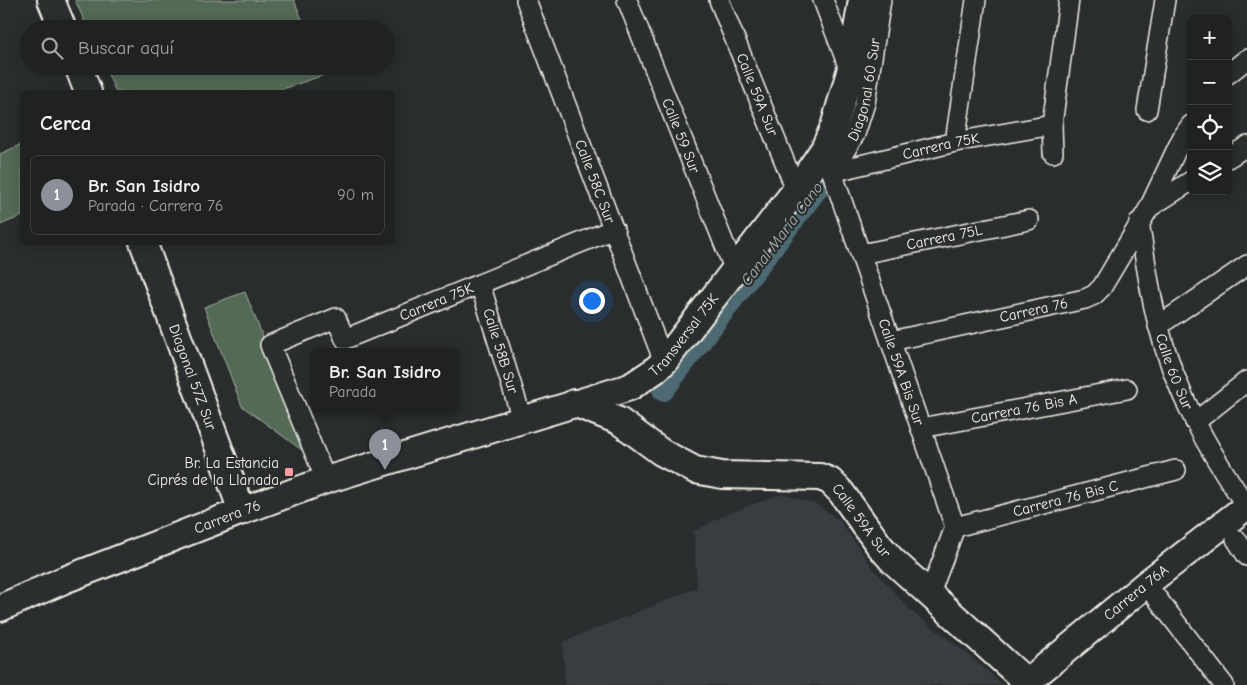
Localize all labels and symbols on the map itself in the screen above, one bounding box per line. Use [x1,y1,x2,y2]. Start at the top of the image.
street label: Diagonal 60 Sur [844,37,884,145]
street label: Calle 59A Sur [732,50,782,139]
street label: Calle 59 Sur [658,96,704,176]
street label: Carrera 75K [901,129,981,163]
street label: Calle 58C Sur [571,137,619,226]
water label: Canal María Cano [737,179,827,289]
street label: Carrera 75L [905,221,984,254]
street label: Carrera 75K [397,278,477,325]
your location [579,288,605,314]
street label: Transversal 75K [645,289,723,380]
street label: Carrera 76 [998,294,1070,326]
street label: Calle 58B Sur [479,306,523,396]
street label: Calle 59A Bis Sur [874,316,928,428]
street label: Diagonal 57Z Sur [165,322,220,433]
street label: Calle 60 Sur [1152,331,1197,413]
street label: Carrera 76 Bis A [970,390,1079,427]
pin: 1 [369,429,401,470]
place label: Br. La Estancia Ciprés de la Llanada [147,454,279,489]
marker: Br. La Estancia Ciprés de la Llanada [283,466,295,478]
street label: Carrera 76 Bis C [1011,476,1120,521]
street label: Calle 59A Sur [828,479,895,561]
street label: Carrera 76 [192,496,263,538]
street label: Carrera 76A [1100,561,1172,624]

